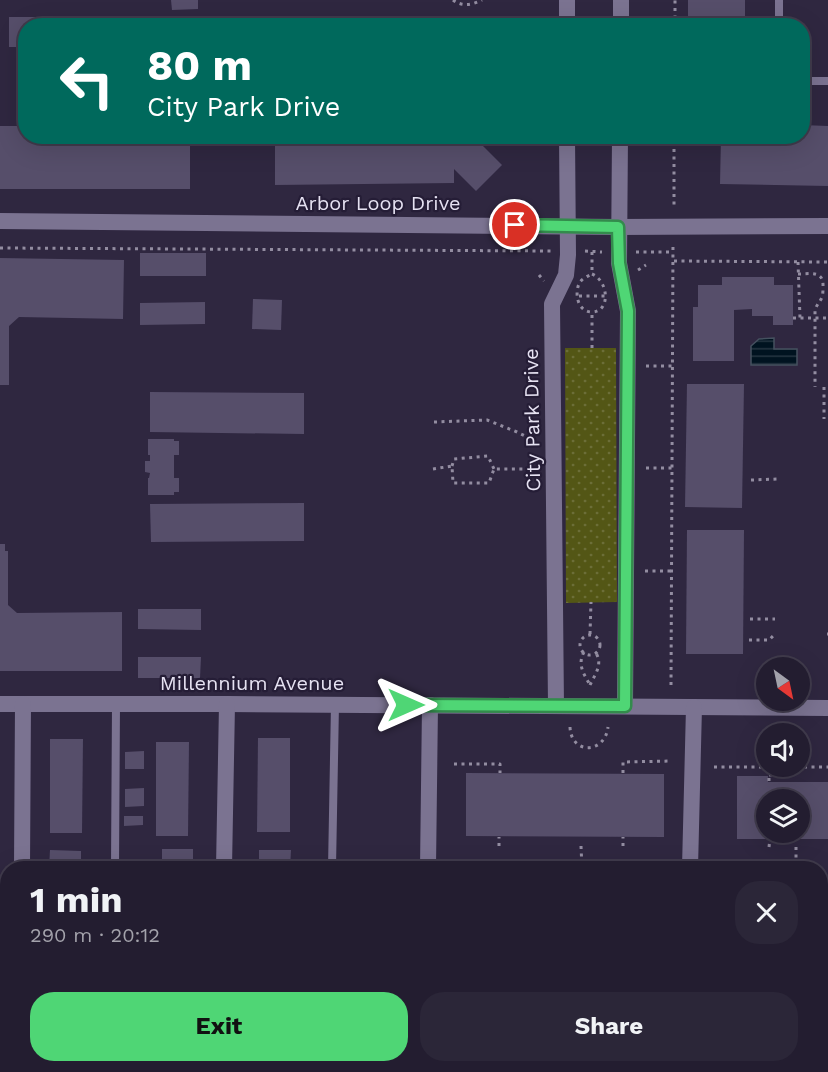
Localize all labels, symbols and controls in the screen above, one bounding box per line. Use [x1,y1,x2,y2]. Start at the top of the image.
text: 80 m [147,41,252,90]
icon: left [48,42,126,120]
text: City Park Drive [147,91,340,123]
street label: Arbor Loop Drive [295,191,461,215]
pin [489,199,540,250]
icon: arrive [498,208,531,241]
street label: City Park Drive [519,348,545,492]
north arrow [756,657,810,711]
map controls [756,657,810,843]
street label: Millennium Avenue [160,671,344,695]
position arrow [374,673,438,737]
button: sound [756,723,810,777]
button: layers [756,789,810,843]
text: 1 min [30,879,122,921]
button: close [735,881,798,944]
text: 290 m · 20:12 [30,923,160,947]
button: Exit [30,992,408,1061]
button: Share [420,992,798,1061]

